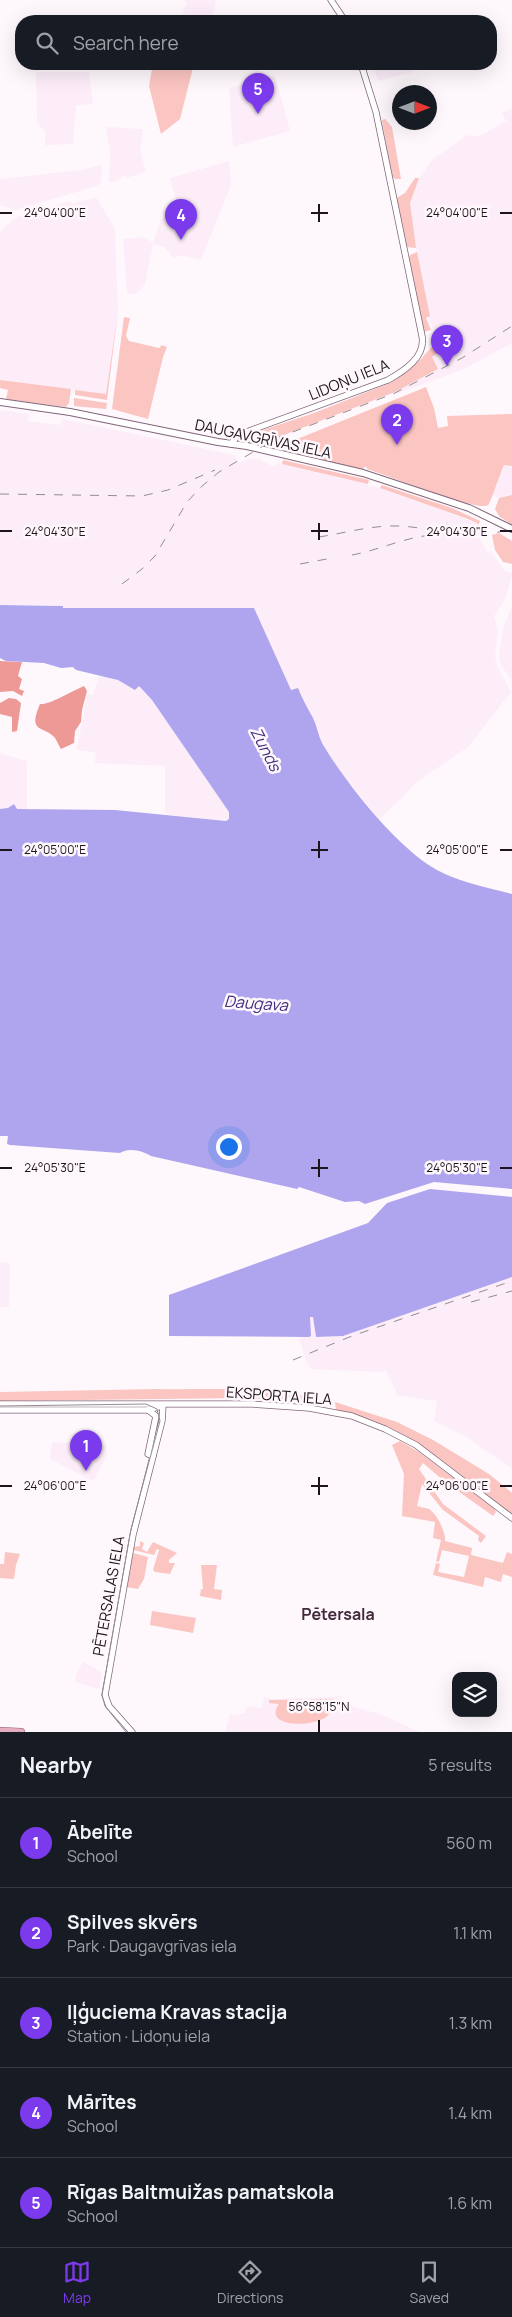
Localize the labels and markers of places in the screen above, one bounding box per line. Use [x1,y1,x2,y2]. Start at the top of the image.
pin: 5 [242,73,274,114]
pin: 4 [165,199,197,240]
pin: 3 [431,325,463,366]
pin: 2 [381,404,413,445]
pin: 1 [70,1430,102,1471]

